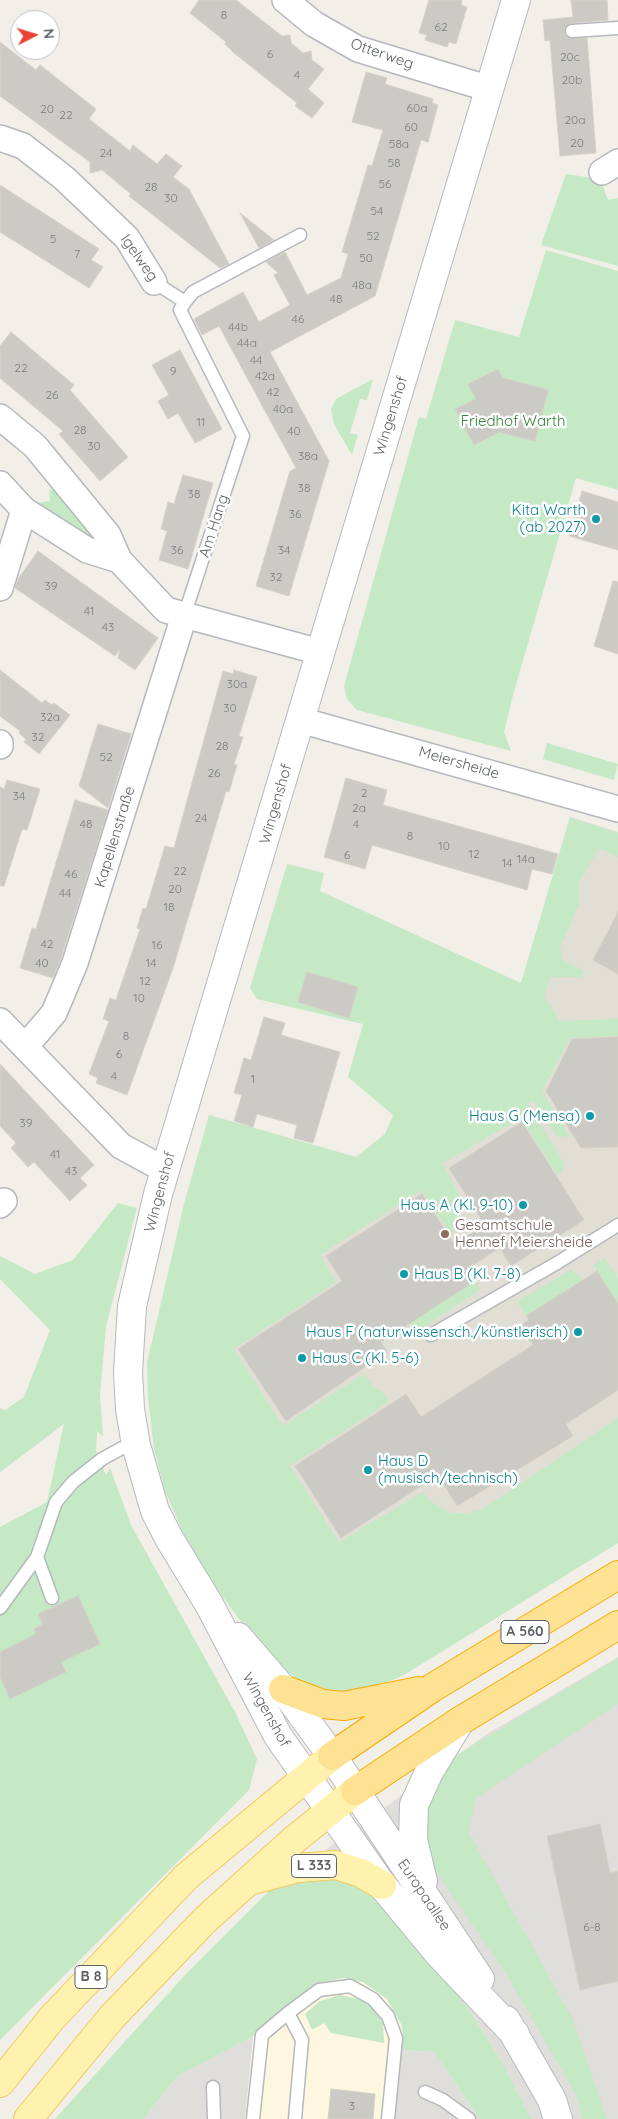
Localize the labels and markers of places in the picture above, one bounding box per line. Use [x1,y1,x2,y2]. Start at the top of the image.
place label: Kita Warth (ab 2027) [512,501,586,536]
marker: Kita Warth (ab 2027) [590,513,602,525]
place label: Haus G (Mensa) [469,1107,580,1125]
marker: Haus G (Mensa) [584,1110,596,1122]
place label: Haus A (Kl. 9-10) [400,1196,513,1214]
marker: Haus A (Kl. 9-10) [517,1199,529,1211]
place label: Gesamtschule Hennef Meiersheide [455,1216,593,1251]
marker: Gesamtschule Hennef Meiersheide [439,1228,451,1240]
place label: Haus B (Kl. 7-8) [414,1265,521,1283]
marker: Haus B (Kl. 7-8) [398,1268,410,1280]
place label: Haus F (naturwissensch./künstlerisch) [306,1323,568,1341]
marker: Haus F (naturwissensch./künstlerisch) [572,1326,584,1338]
place label: Haus C (Kl. 5-6) [312,1349,419,1367]
marker: Haus C (Kl. 5-6) [296,1352,308,1364]
place label: Haus D (musisch/technisch) [378,1452,518,1487]
marker: Haus D (musisch/technisch) [362,1464,374,1476]

